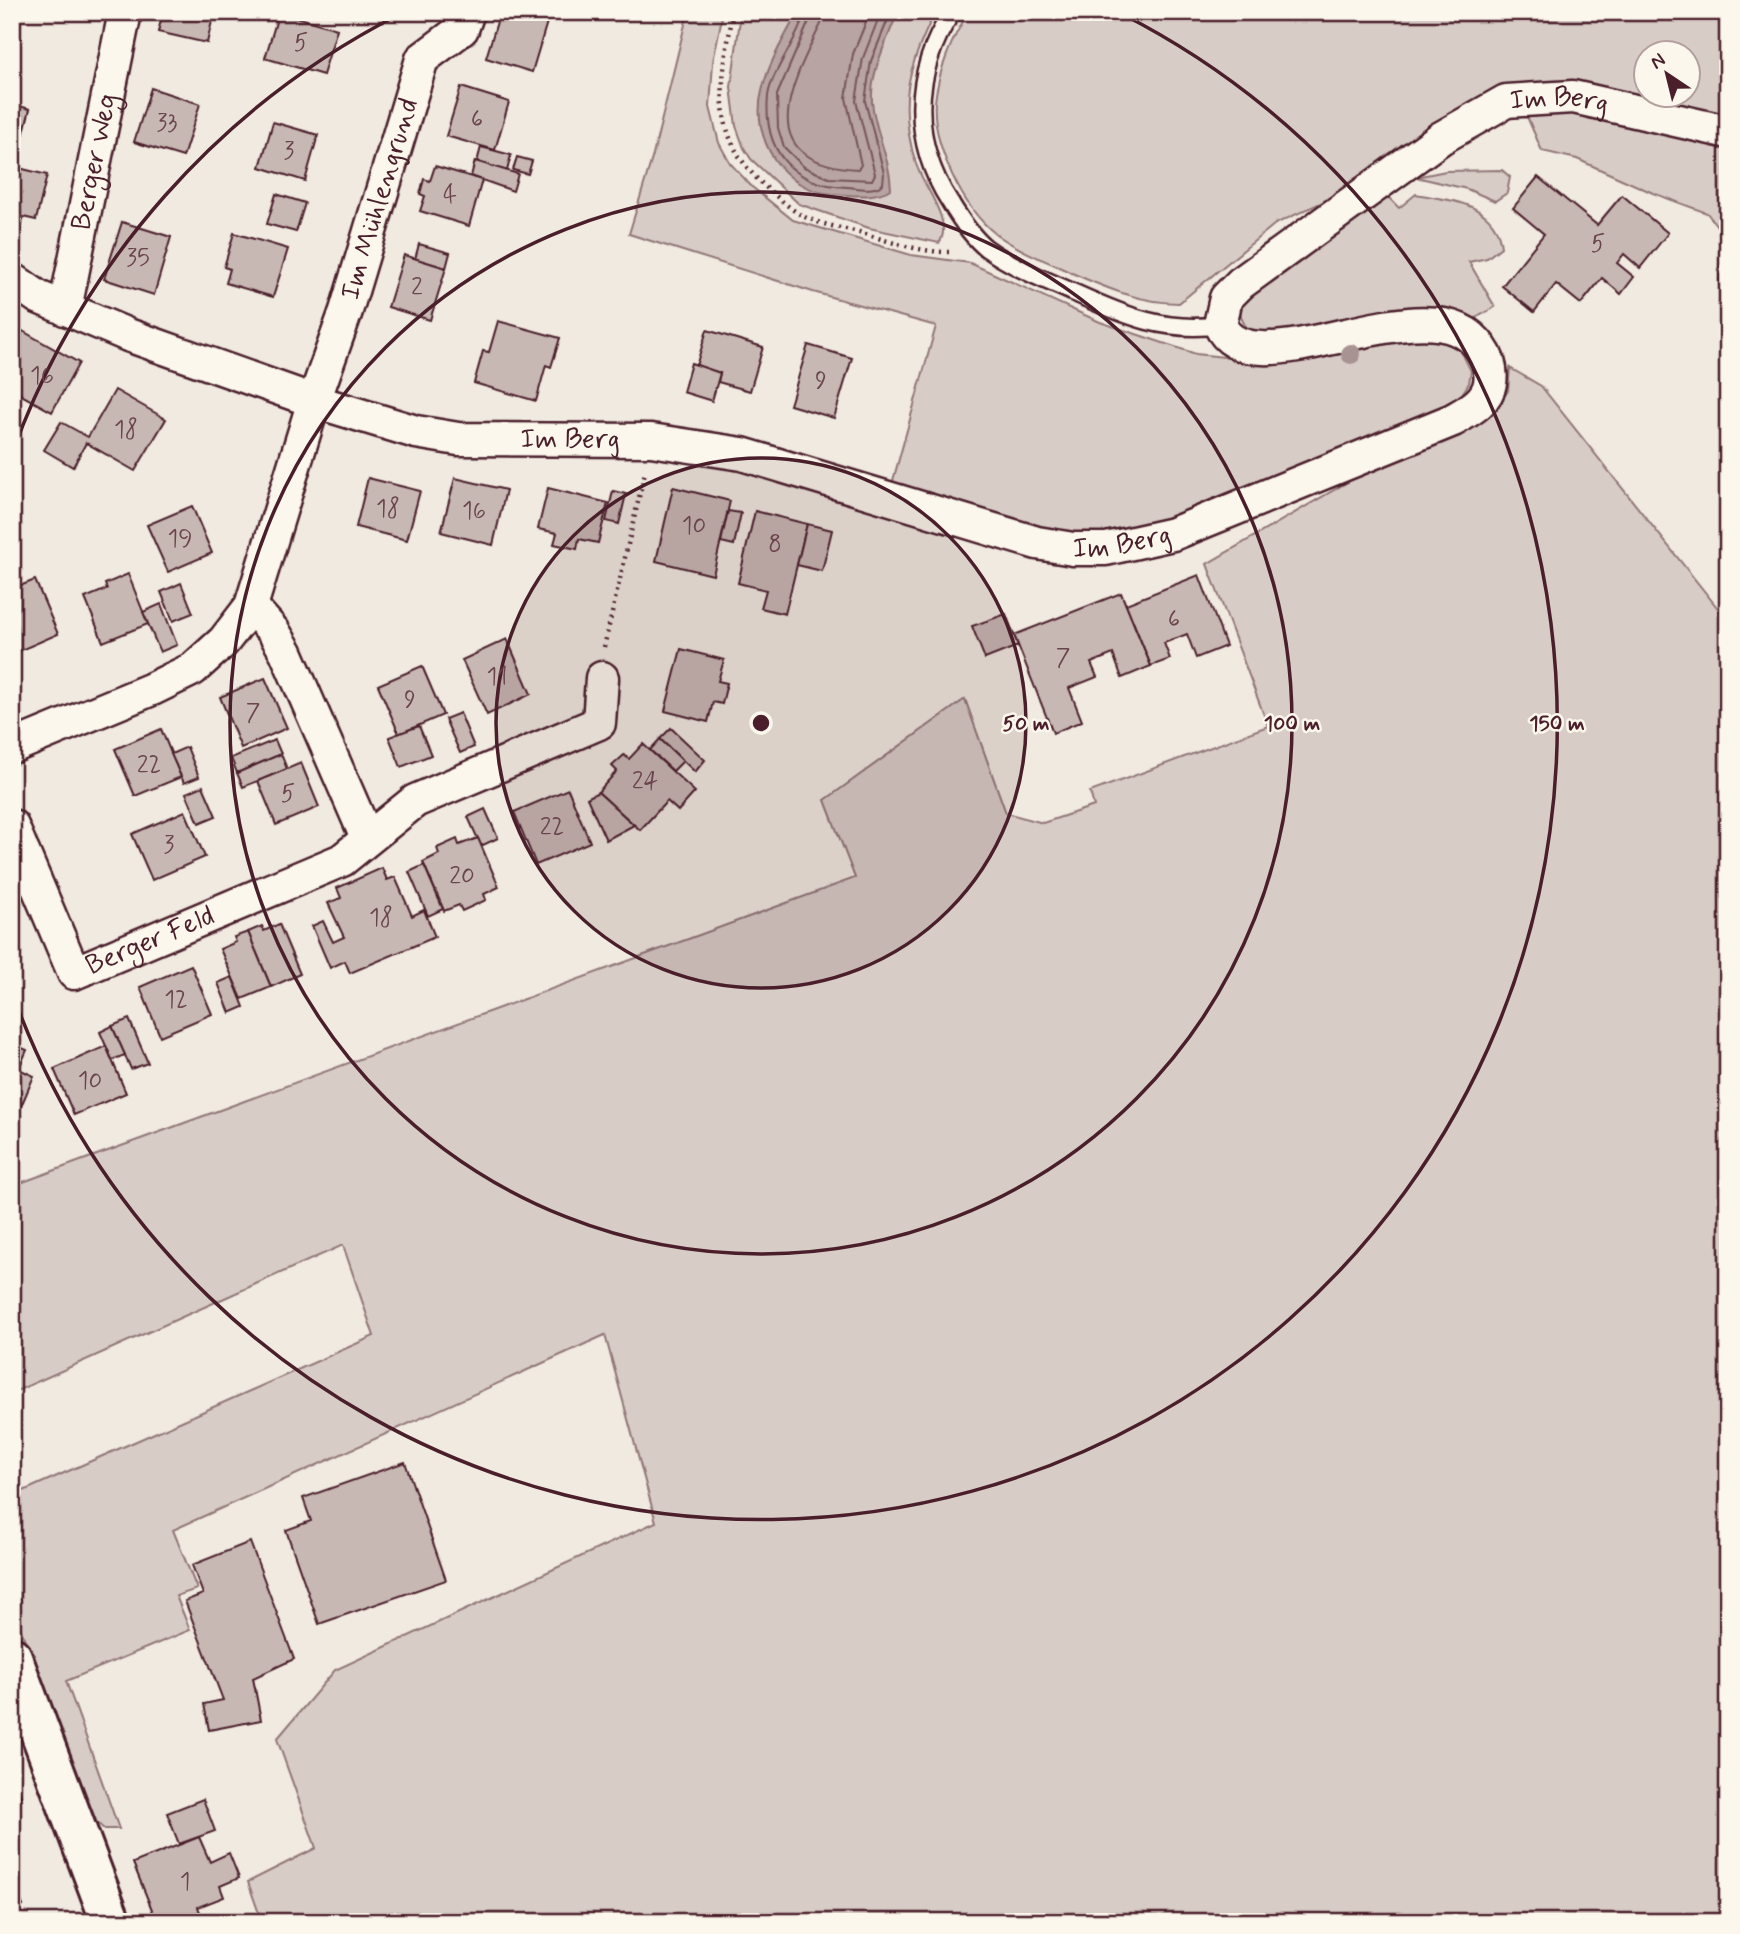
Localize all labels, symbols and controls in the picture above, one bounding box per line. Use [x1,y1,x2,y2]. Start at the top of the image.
house number: 5 [294,28,308,59]
north arrow [1632,38,1702,108]
text: N [1646,47,1670,75]
street label: Im Berg [1509,79,1612,123]
street label: Berger Weg [63,90,129,234]
street label: Im Mühlengrund [332,94,428,304]
house number: 6 [471,104,483,135]
house number: 33 [157,108,178,139]
house number: 3 [284,136,295,167]
house number: 4 [443,180,457,211]
house number: 5 [1591,229,1605,260]
house number: 35 [126,243,150,274]
house number: 2 [411,272,423,303]
house number: 16 [30,361,54,392]
house number: 9 [815,366,827,397]
house number: 18 [114,415,138,446]
street label: Im Berg [520,421,620,458]
house number: 18 [376,494,400,525]
house number: 16 [462,496,486,527]
house number: 10 [682,511,706,542]
street label: Im Berg [1073,516,1175,568]
house number: 19 [167,524,193,555]
house number: 8 [768,529,782,560]
house number: 6 [1168,604,1180,635]
house number: 7 [1056,643,1070,674]
house number: 11 [486,662,508,693]
house number: 9 [404,685,416,716]
house number: 7 [246,698,260,729]
text: 50 m [1003,710,1050,738]
text: 100 m [1264,710,1320,738]
text: 150 m [1529,710,1585,738]
centre of rings [749,711,773,735]
house number: 22 [137,750,161,781]
house number: 24 [632,766,658,797]
house number: 5 [281,779,295,810]
house number: 22 [540,812,564,843]
house number: 3 [164,830,175,861]
house number: 20 [449,861,475,892]
street label: Berger Feld [80,897,220,985]
house number: 18 [369,903,393,934]
house number: 12 [164,985,188,1016]
house number: 10 [78,1066,102,1097]
house number: 1 [180,1867,190,1898]

